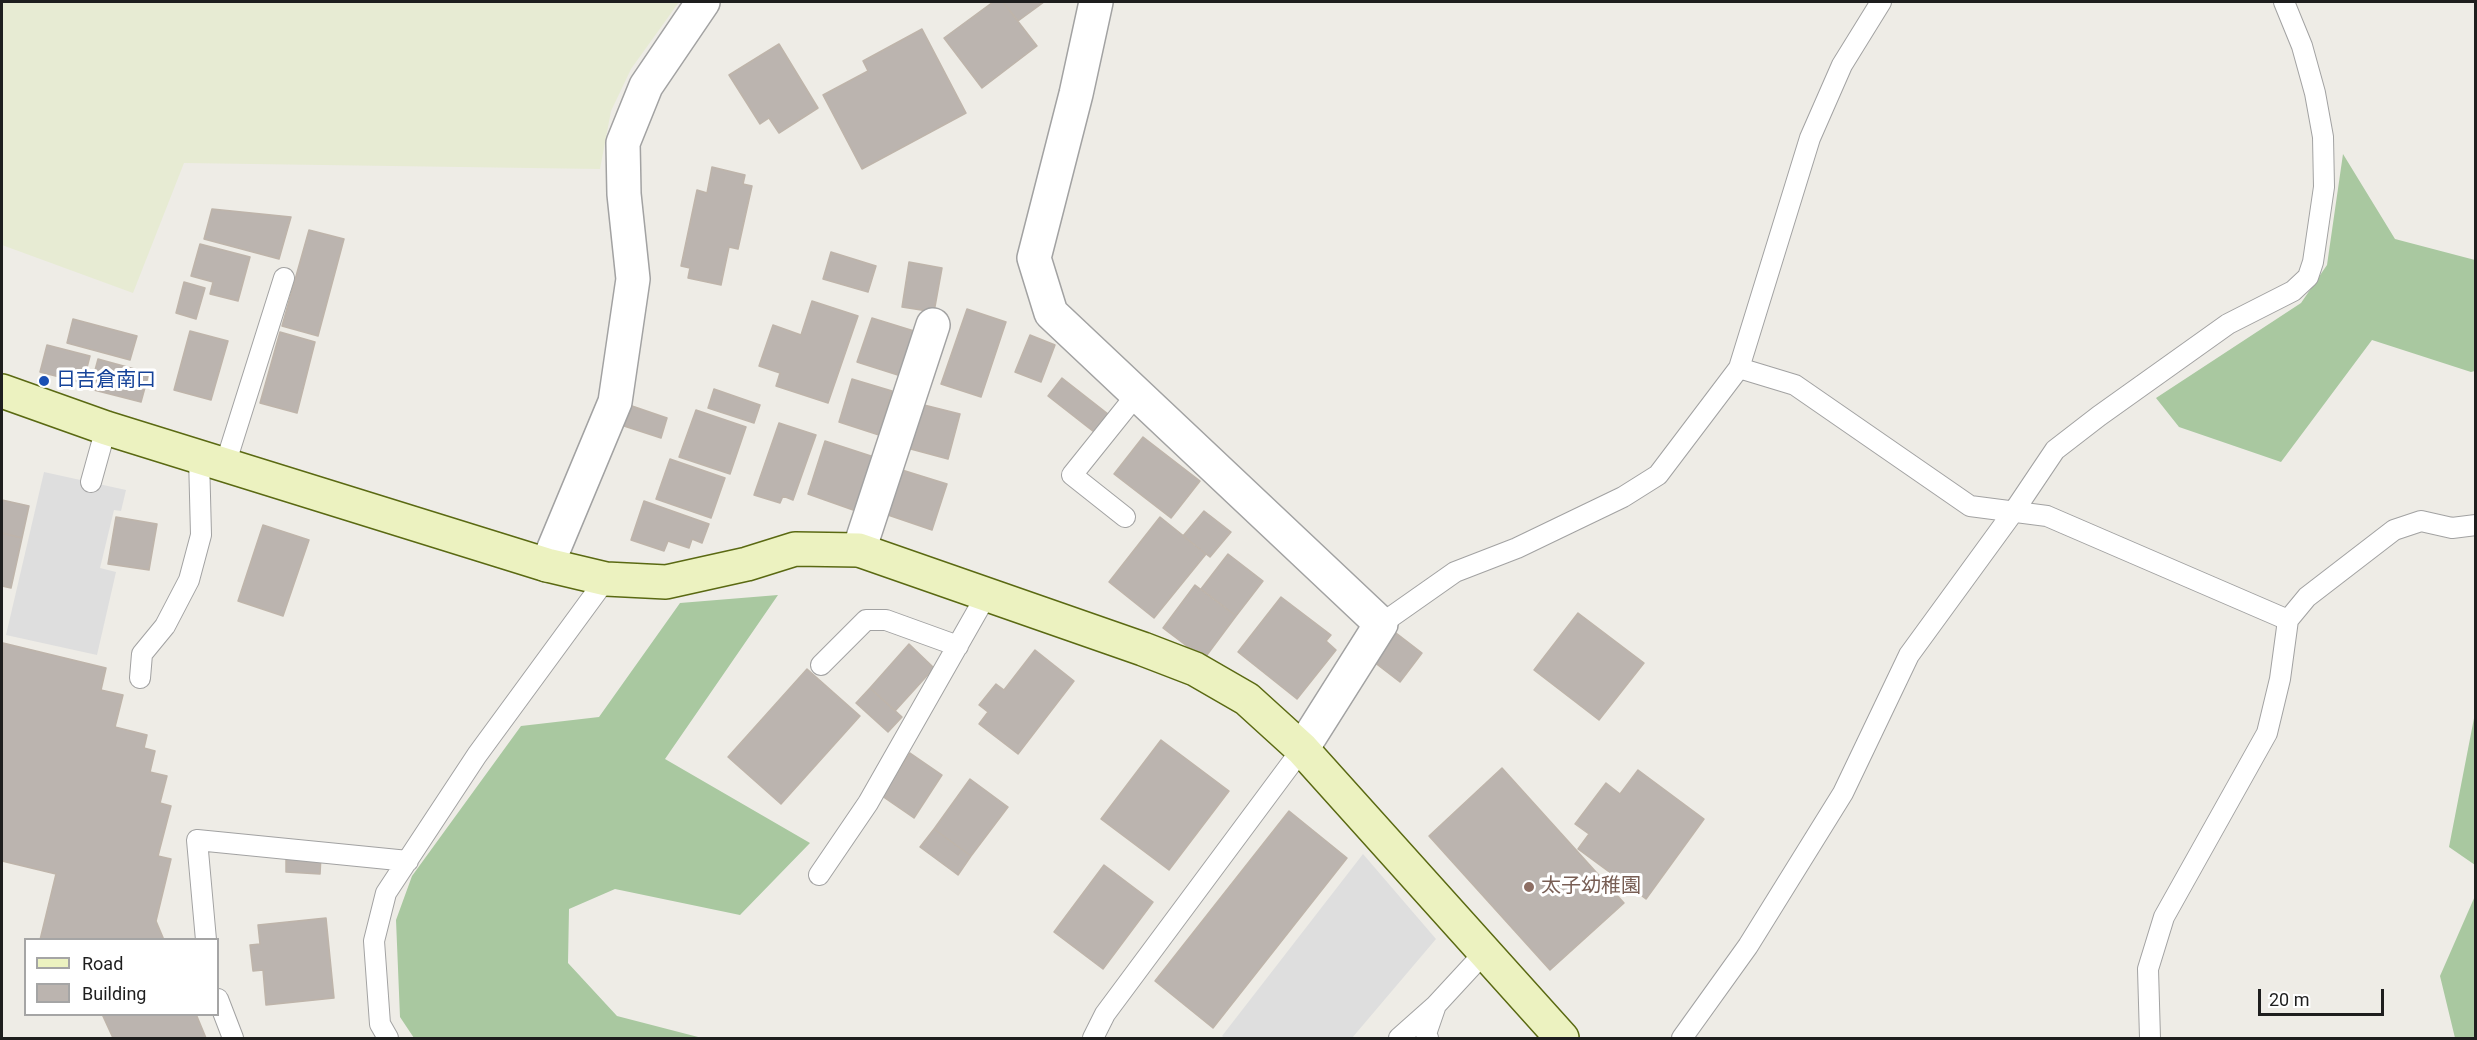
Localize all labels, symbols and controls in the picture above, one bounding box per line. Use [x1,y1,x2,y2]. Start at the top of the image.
place label: 日吉倉南口 [56,369,156,393]
marker: 日吉倉南口 [37,374,51,388]
place label: 太子幼稚園 [1541,875,1641,899]
marker: 太子幼稚園 [1522,880,1536,894]
legend [24,938,219,1016]
text: Road [82,953,123,974]
scale bar [2261,977,2387,1015]
text: Building [82,983,146,1004]
text: 20 m [2269,989,2309,1010]

